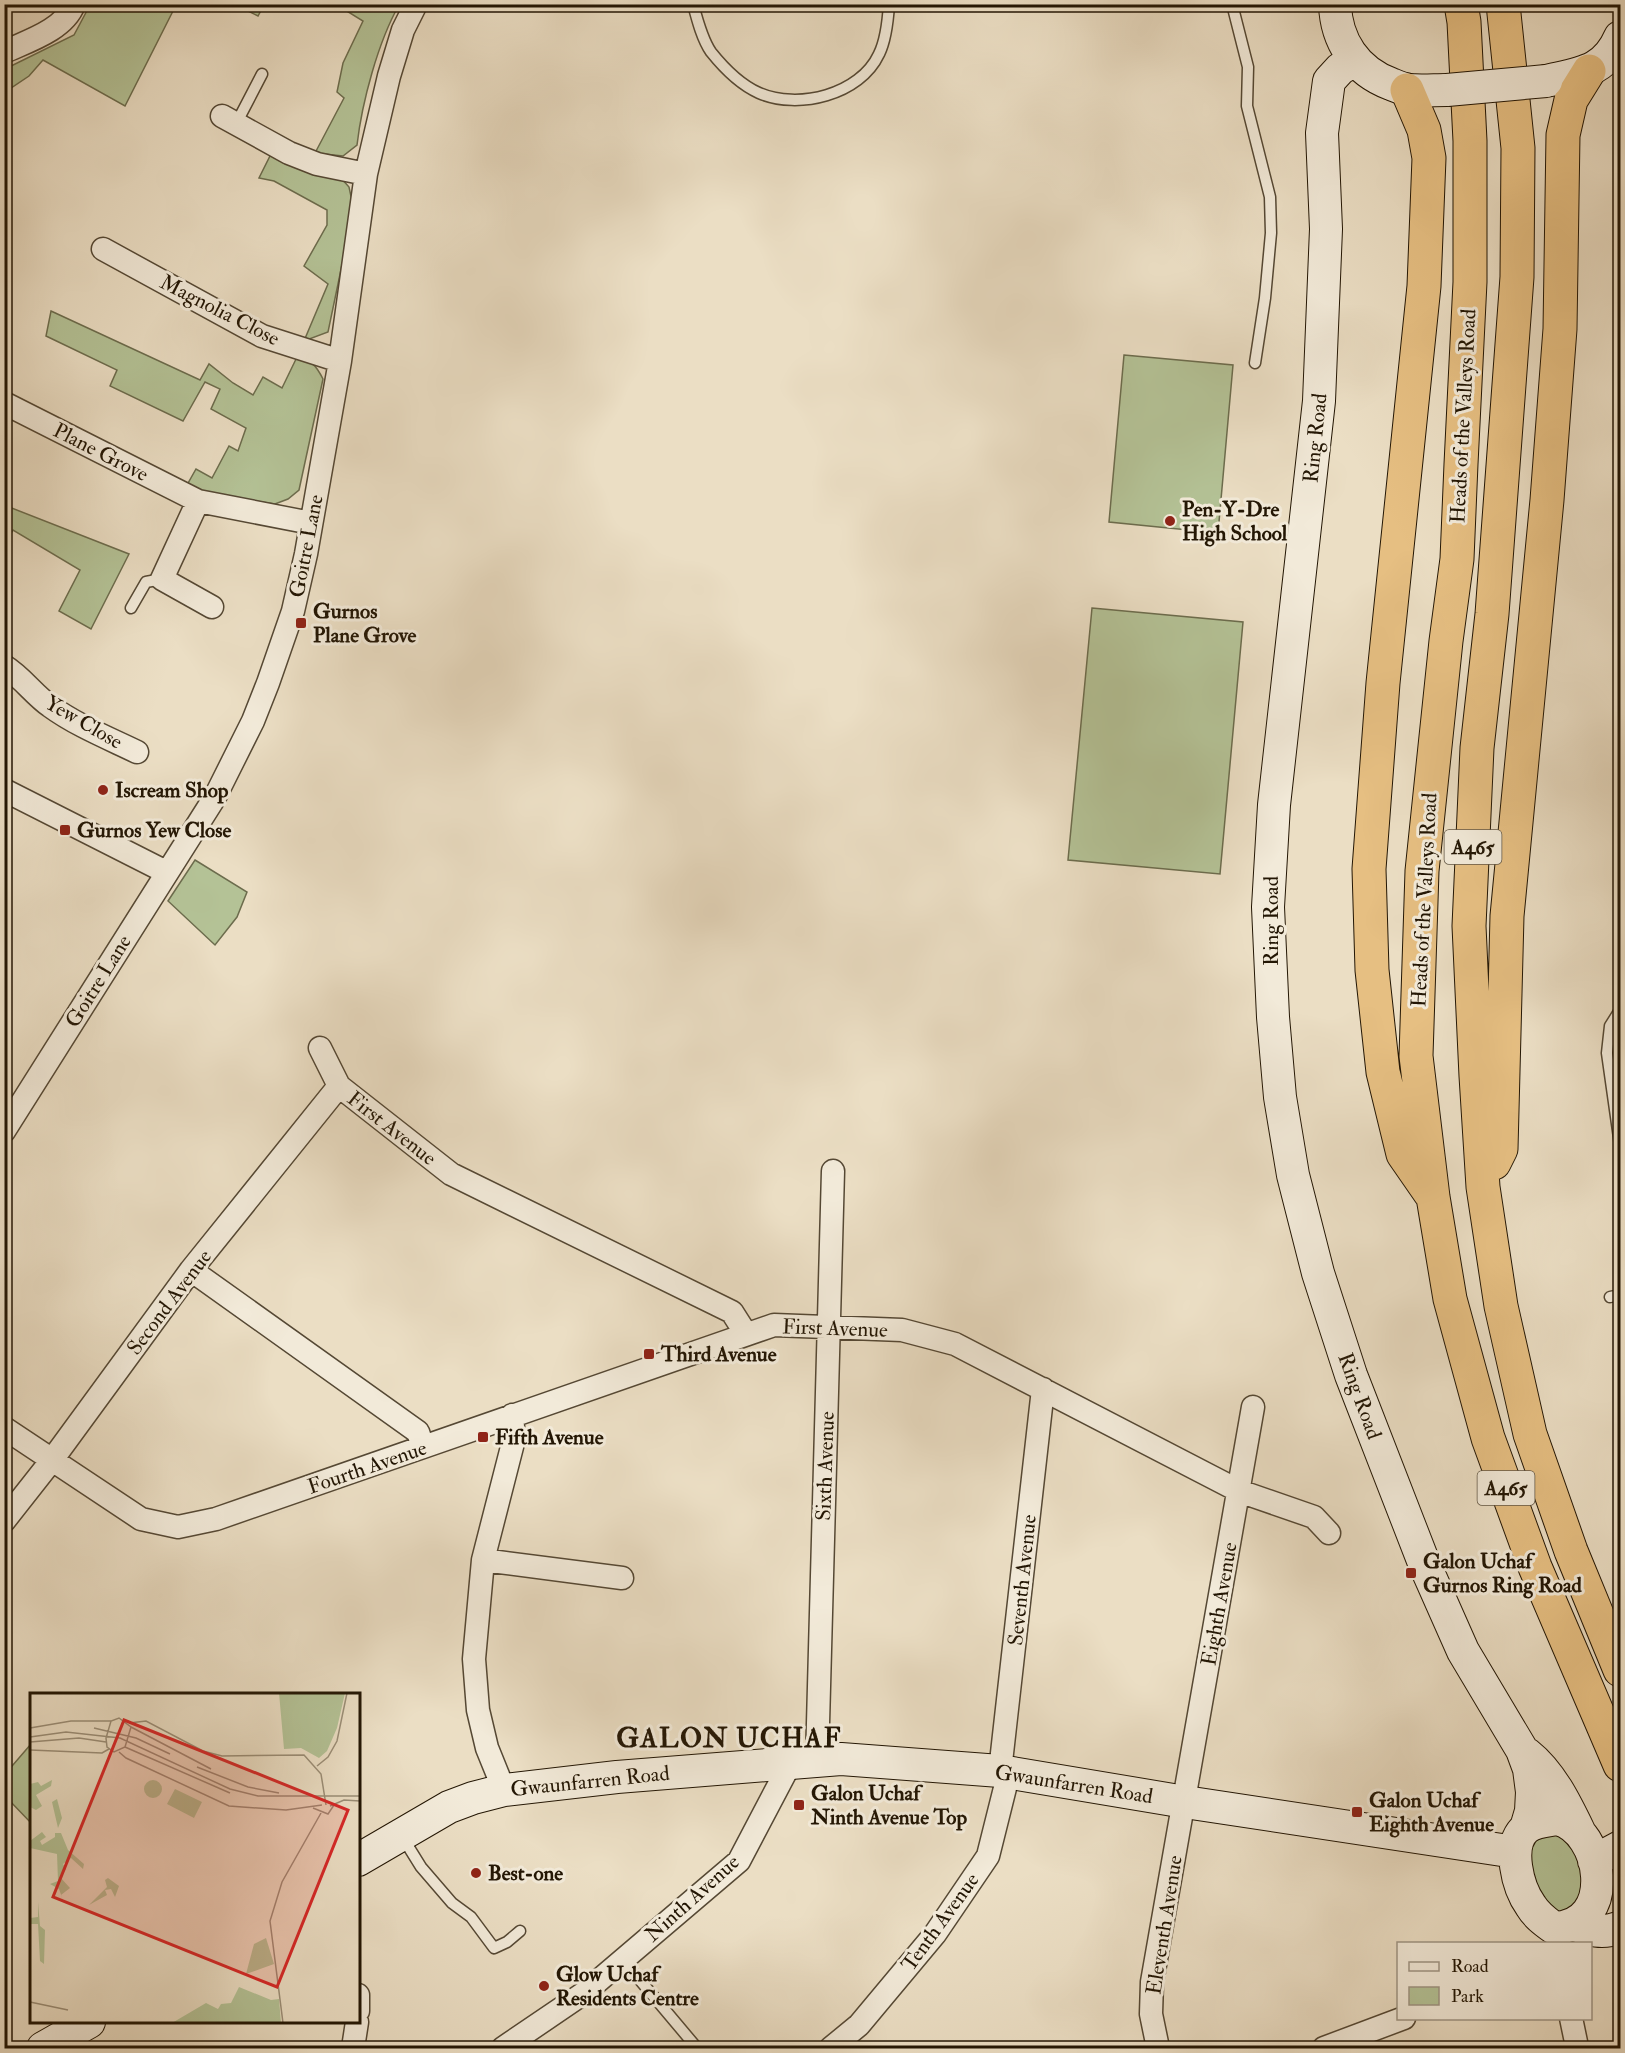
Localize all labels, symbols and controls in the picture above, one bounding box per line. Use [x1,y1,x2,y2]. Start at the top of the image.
street label: Magnolia Close [155,269,284,352]
street label: Heads of the Valleys Road [1444,307,1483,524]
street label: Ring Road [1297,391,1334,484]
street label: Plane Grove [49,417,153,488]
street label: Goitre Lane [283,492,330,600]
place label: Pen-Y-Dre High School [1182,496,1288,547]
marker: Pen-Y-Dre High School [1163,514,1177,528]
place label: Gurnos Plane Grove [313,598,417,649]
marker: Gurnos Plane Grove [294,616,308,630]
street label: Yew Close [40,689,128,756]
place label: Iscream Shop [115,777,229,804]
marker: Iscream Shop [96,783,110,797]
street label: Heads of the Valleys Road [1405,791,1444,1008]
place label: Gurnos Yew Close [77,817,231,844]
marker: Gurnos Yew Close [58,823,72,837]
road number: A465 [1444,830,1502,864]
street label: Ring Road [1258,875,1285,966]
street label: Goitre Lane [59,930,138,1033]
street label: First Avenue [342,1085,442,1172]
street label: Second Avenue [121,1244,218,1360]
street label: First Avenue [782,1313,888,1344]
place label: Third Avenue [660,1341,777,1368]
marker: Third Avenue [642,1347,656,1361]
street label: Ring Road [1331,1349,1388,1444]
street label: Sixth Avenue [810,1411,841,1521]
place label: Fifth Avenue [495,1424,604,1451]
marker: Fifth Avenue [476,1430,490,1444]
street label: Fourth Avenue [304,1434,431,1501]
road number: A465 [1478,1471,1534,1505]
street label: Seventh Avenue [1002,1513,1043,1647]
street label: Eighth Avenue [1195,1540,1244,1668]
place label: Galon Uchaf Gurnos Ring Road [1423,1548,1583,1599]
marker: Galon Uchaf Gurnos Ring Road [1404,1566,1418,1580]
inset map [30,1693,360,2023]
district label: GALON UCHAF [616,1722,842,1755]
street label: Gwaunfarren Road [993,1759,1156,1810]
street label: Gwaunfarren Road [509,1760,672,1803]
place label: Galon Uchaf Ninth Avenue Top [810,1780,967,1831]
place label: Galon Uchaf Eighth Avenue [1369,1787,1494,1838]
marker: Galon Uchaf Ninth Avenue Top [792,1798,806,1812]
marker: Galon Uchaf Eighth Avenue [1350,1805,1364,1819]
street label: Ninth Avenue [639,1849,745,1948]
street label: Eleventh Avenue [1140,1853,1189,1997]
place label: Best-one [488,1860,563,1887]
marker: Best-one [469,1866,483,1880]
street label: Tenth Avenue [896,1867,985,1977]
legend [1397,1942,1592,2020]
text: Road [1451,1955,1489,1978]
place label: Glow Uchaf Residents Centre [556,1961,699,2012]
marker: Glow Uchaf Residents Centre [537,1979,551,1993]
text: Park [1451,1985,1484,2008]

